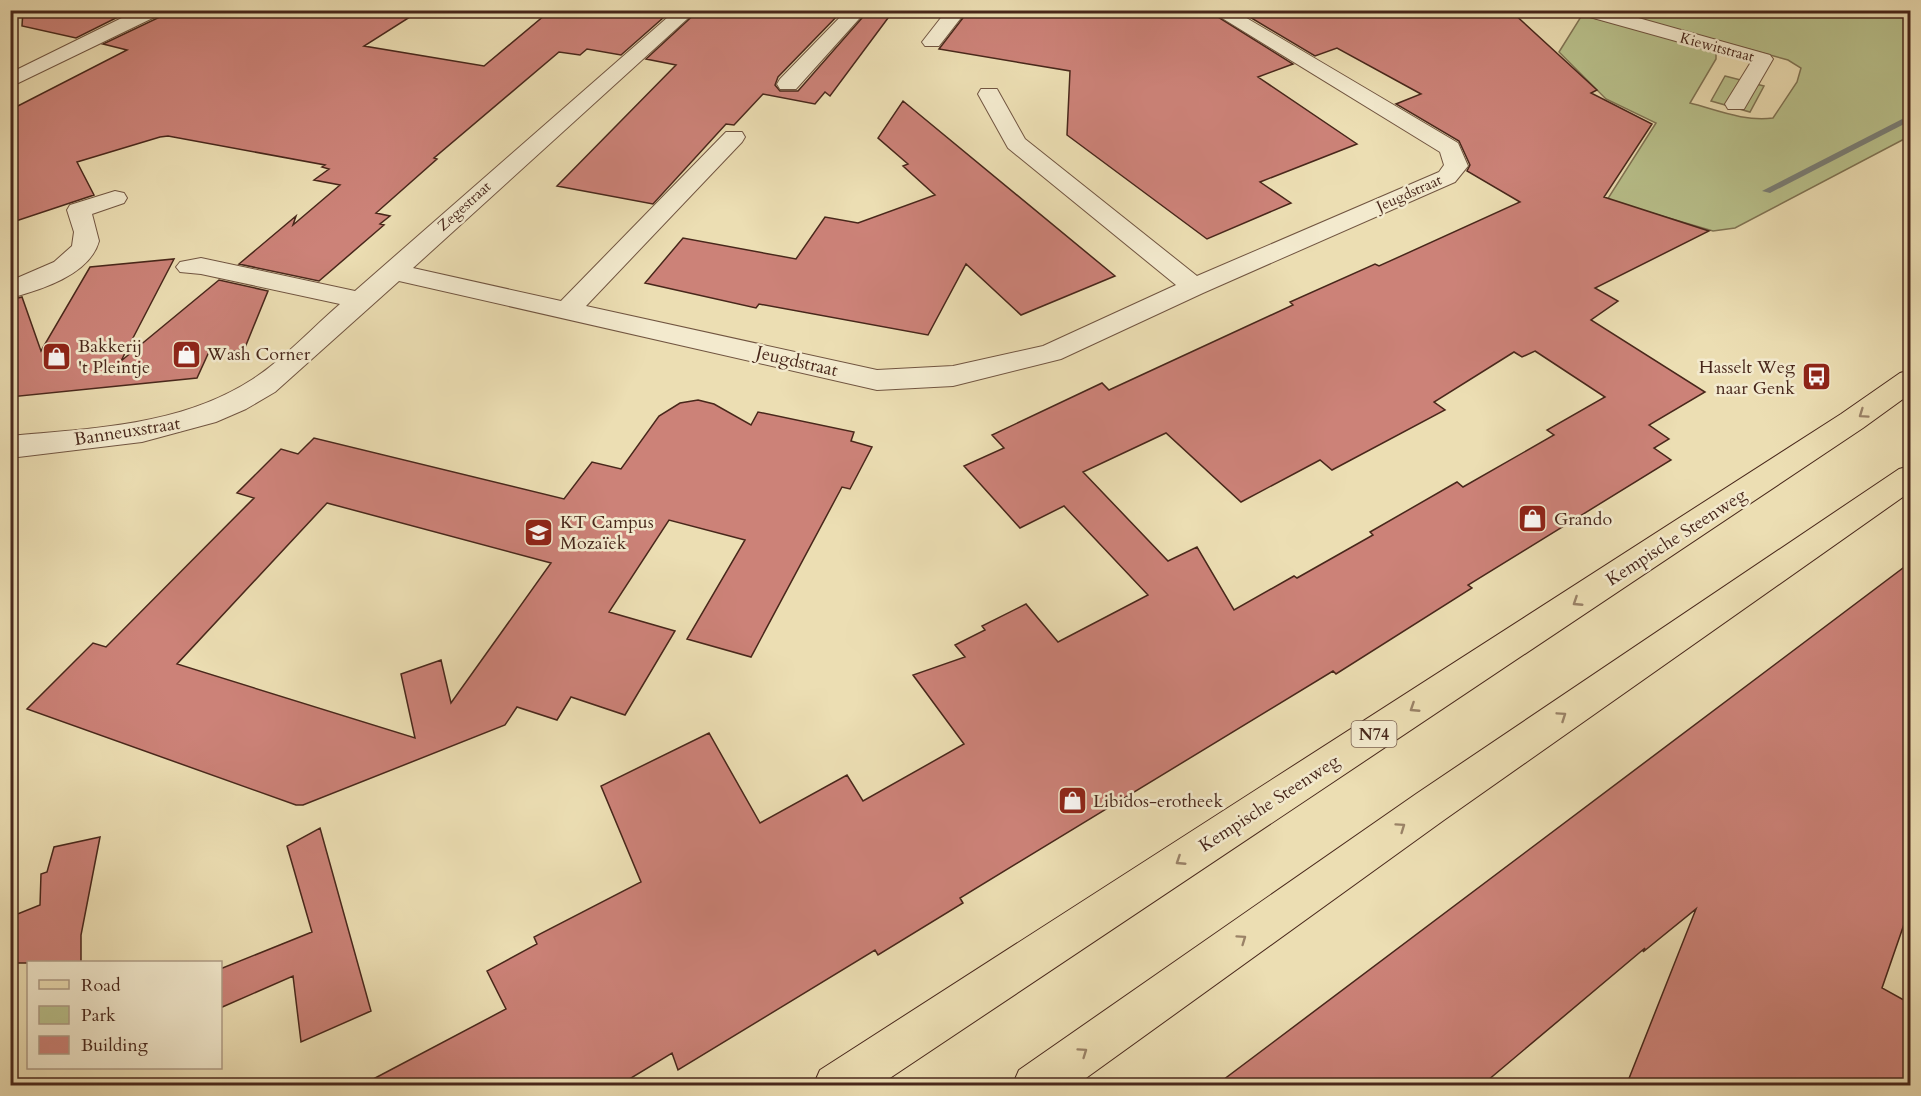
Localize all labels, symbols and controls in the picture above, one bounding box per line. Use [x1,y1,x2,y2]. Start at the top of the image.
street label: Kiewitstraat [1678,27,1757,67]
street label: Jeugdstraat [1371,170,1445,217]
street label: Zegestraat [433,176,495,235]
place label: Bakkerij 't Pleintje [78,334,150,380]
shop icon: Wash Corner [170,338,202,370]
street label: Jeugdstraat [751,339,841,383]
shop icon: Bakkerij 't Pleintje [41,340,73,372]
place label: Wash Corner [206,342,311,367]
place label: Hasselt Weg naar Genk [1699,355,1796,401]
bus stop icon: Hasselt Weg naar Genk [1800,361,1832,393]
one-way arrow [1858,407,1869,418]
street label: Banneuxstraat [72,411,182,452]
street label: Kempische Steenweg [1601,482,1752,592]
shop icon: Grando [1517,503,1549,535]
place label: Grando [1554,507,1612,532]
place label: KT Campus Mozaïek [560,510,654,556]
school or university icon: KT Campus Mozaïek [523,516,555,548]
one-way arrow [1573,594,1583,606]
one-way arrow [1410,701,1420,713]
one-way arrow [1555,712,1566,723]
road number: N74 [1352,721,1396,747]
street label: Kempische Steenweg [1194,748,1345,858]
shop icon: Libidos-erotheek [1056,785,1088,817]
place label: Libidos-erotheek [1093,789,1223,814]
one-way arrow [1395,823,1406,834]
one-way arrow [1176,854,1187,865]
one-way arrow [1236,935,1247,946]
legend [27,961,222,1069]
text: Road [81,973,121,998]
text: Park [81,1003,116,1028]
text: Building [81,1033,149,1058]
one-way arrow [1076,1048,1087,1059]

